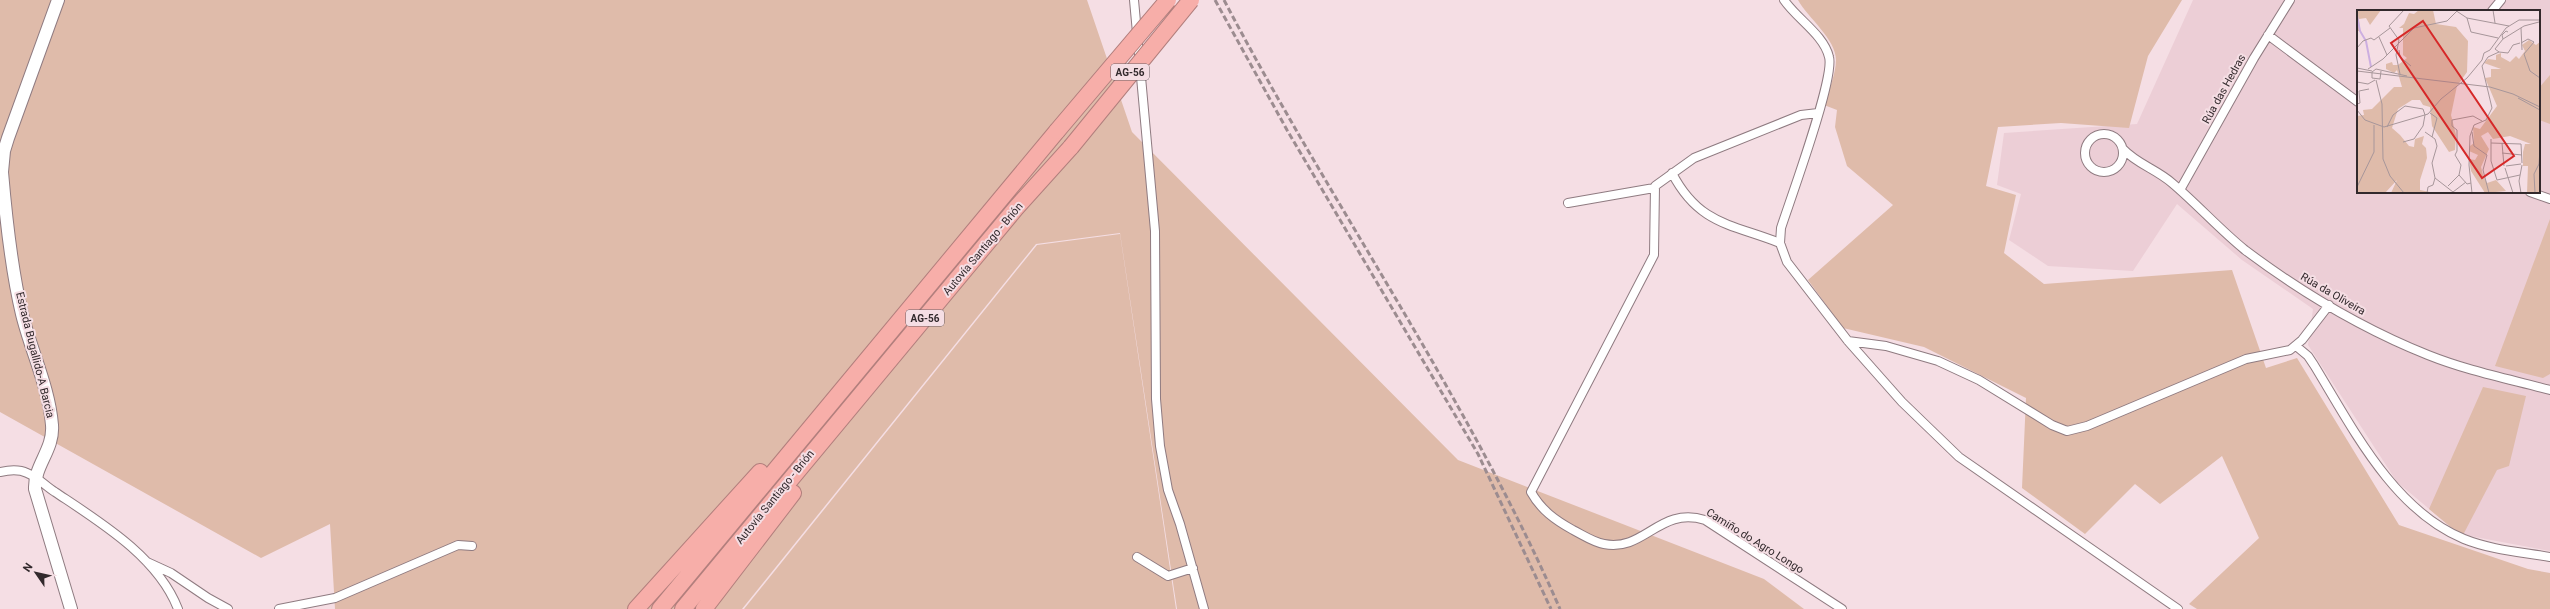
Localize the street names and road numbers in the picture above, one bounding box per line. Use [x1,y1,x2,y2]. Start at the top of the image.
street label: Rúa das Hedras [2200,52,2249,126]
road number: AG-56 [1111,64,1149,80]
street label: Autovía Santiago - Brión [940,200,1026,298]
street label: Rúa da Oliveira [2298,270,2368,318]
street label: Estrada Bugallido-A Barcia [13,291,57,419]
road number: AG-56 [906,310,944,326]
street label: Autovía Santiago - Brión [733,447,817,547]
street label: Camiño do Agro Longo [1704,506,1806,576]

